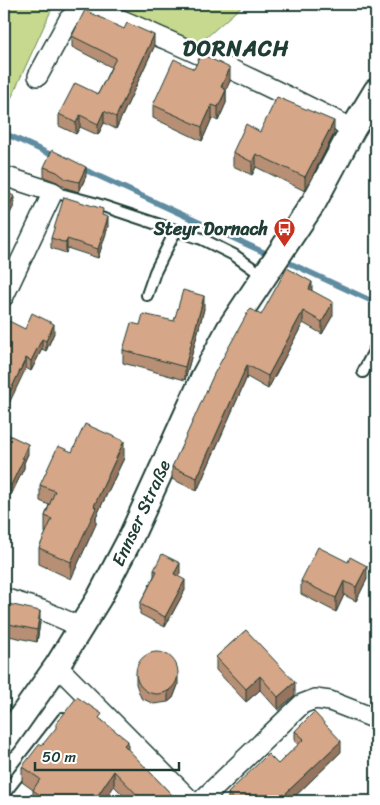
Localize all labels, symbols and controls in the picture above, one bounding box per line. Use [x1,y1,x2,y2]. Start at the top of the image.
district label: DORNACH [183,29,289,68]
place label: Steyr Dornach [153,213,269,245]
bus stop icon: Steyr Dornach [272,217,296,248]
street label: Ennser Straße [102,454,180,572]
scale bar [35,740,179,772]
text: 50 m [42,744,77,770]

